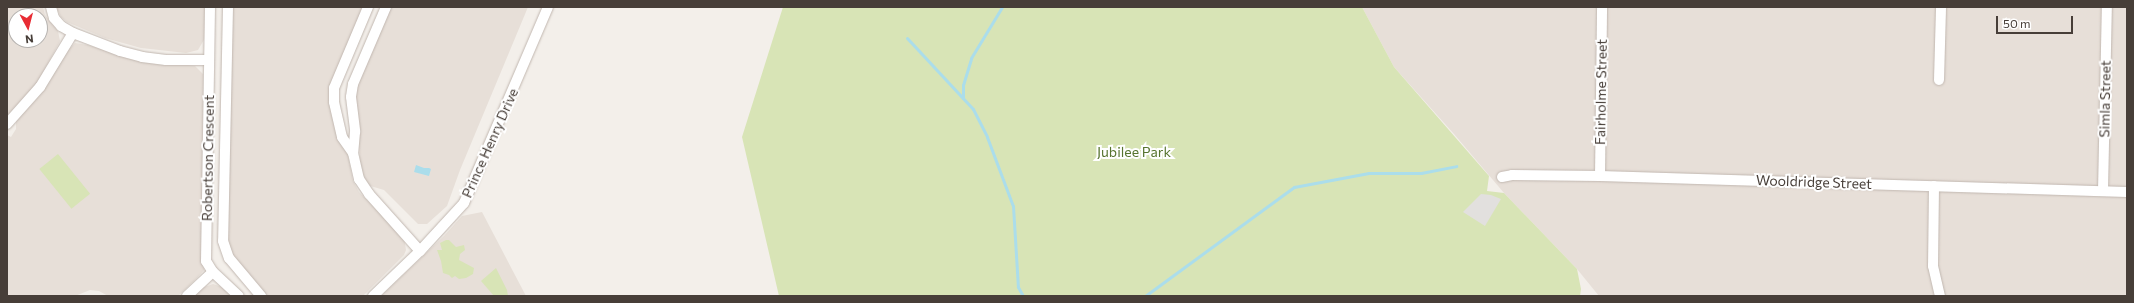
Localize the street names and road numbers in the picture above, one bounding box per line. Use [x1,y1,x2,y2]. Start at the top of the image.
street label: Fairholme Street [1592,39,1610,145]
street label: Simla Street [2096,60,2114,138]
street label: Prince Henry Drive [458,86,522,200]
street label: Robertson Crescent [198,95,218,221]
street label: Wooldridge Street [1756,172,1872,192]

